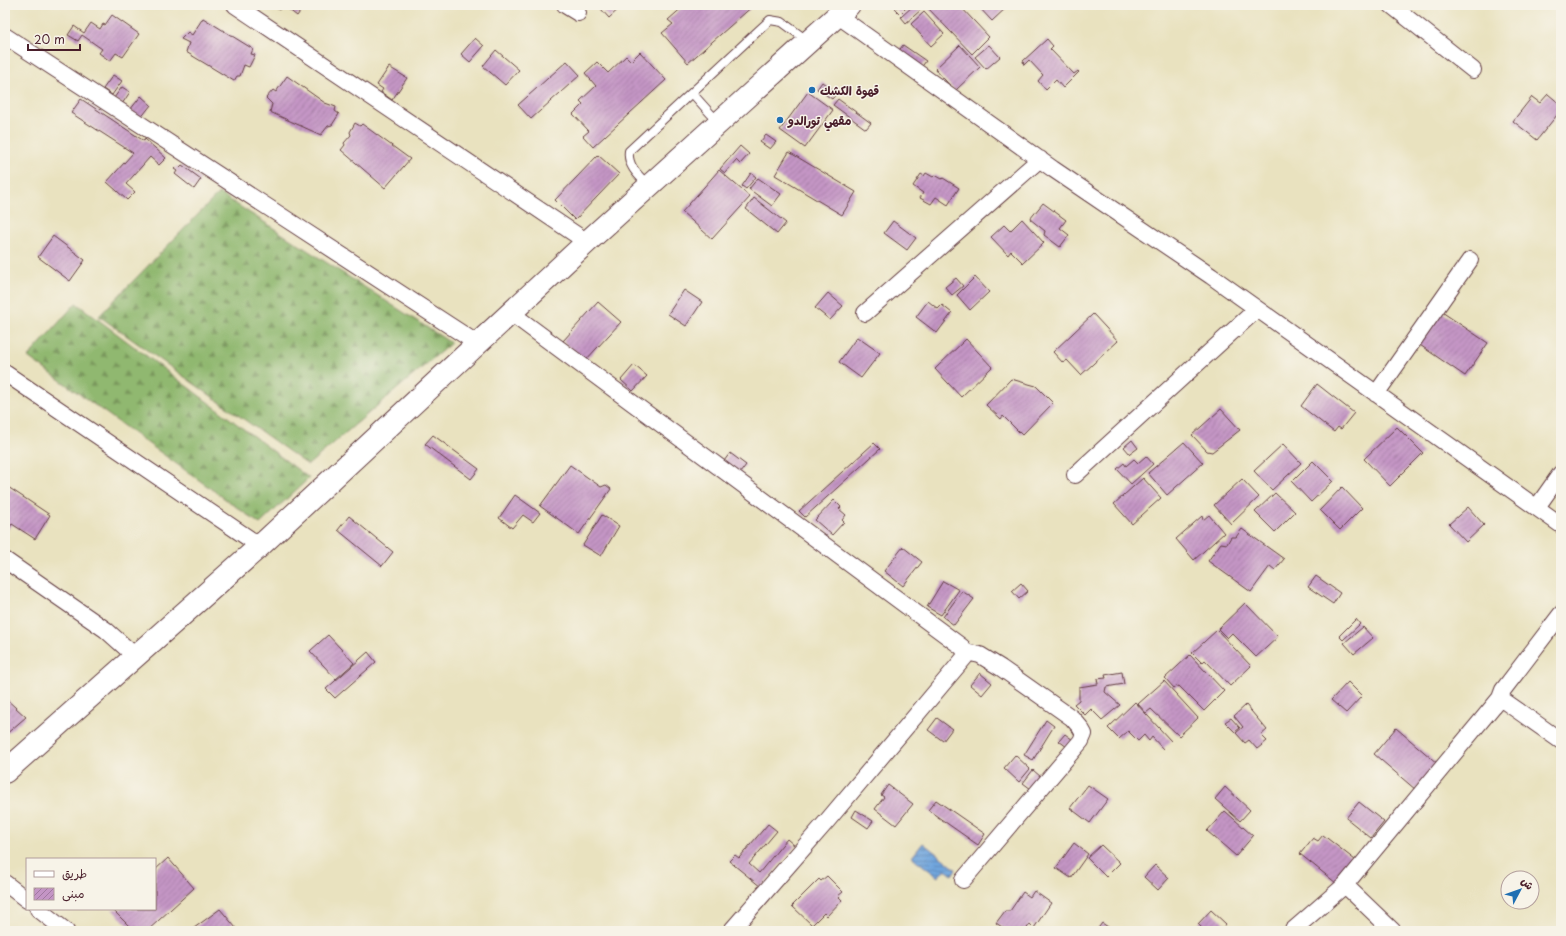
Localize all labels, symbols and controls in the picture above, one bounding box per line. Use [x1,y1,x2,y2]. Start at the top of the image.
scale bar [28,26,80,52]
text: 20 m [34,30,65,48]
place label: قهوة الكشك [820,81,879,99]
marker: قهوة الكشك [807,85,817,95]
place label: مقهي تورالدو [787,111,851,132]
marker: مقهي تورالدو [775,115,785,125]
legend [26,858,156,910]
text: طريق [62,864,87,882]
north arrow [1500,870,1540,910]
text: ش [1518,873,1538,893]
text: مبنى [62,884,85,902]

